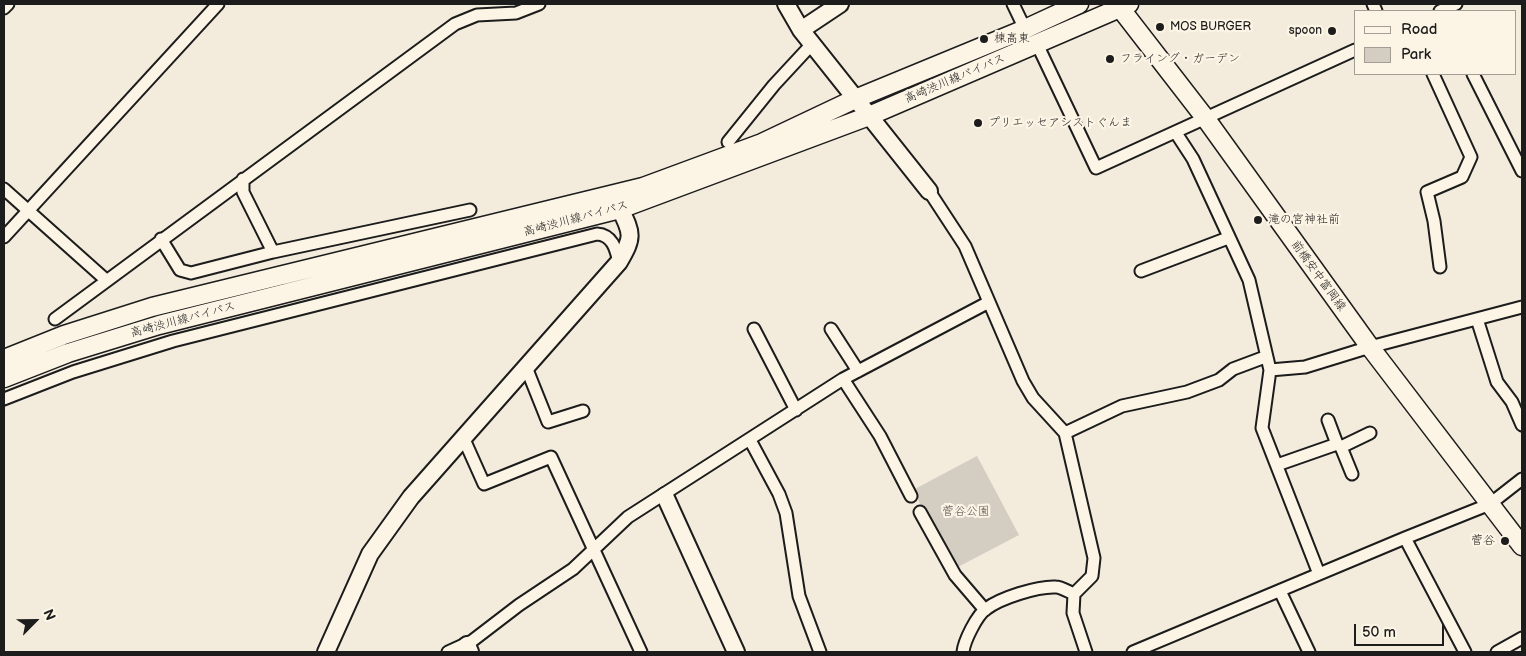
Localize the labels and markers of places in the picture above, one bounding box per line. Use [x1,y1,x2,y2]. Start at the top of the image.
place label: MOS BURGER [1170,20,1251,34]
marker: MOS BURGER [1154,21,1166,33]
place label: spoon [1289,24,1322,38]
marker: spoon [1326,25,1338,37]
place label: 棟高東 [994,32,1030,46]
marker: 棟高東 [978,33,990,45]
place label: フライング・ガーデン [1120,52,1240,66]
marker: フライング・ガーデン [1104,53,1116,65]
place label: プリエッセアシストぐんま [988,116,1132,130]
marker: プリエッセアシストぐんま [972,117,984,129]
place label: 滝の宮神社前 [1268,213,1340,227]
marker: 滝の宮神社前 [1252,214,1264,226]
place label: 菅谷 [1471,534,1495,548]
marker: 菅谷 [1499,535,1511,547]

